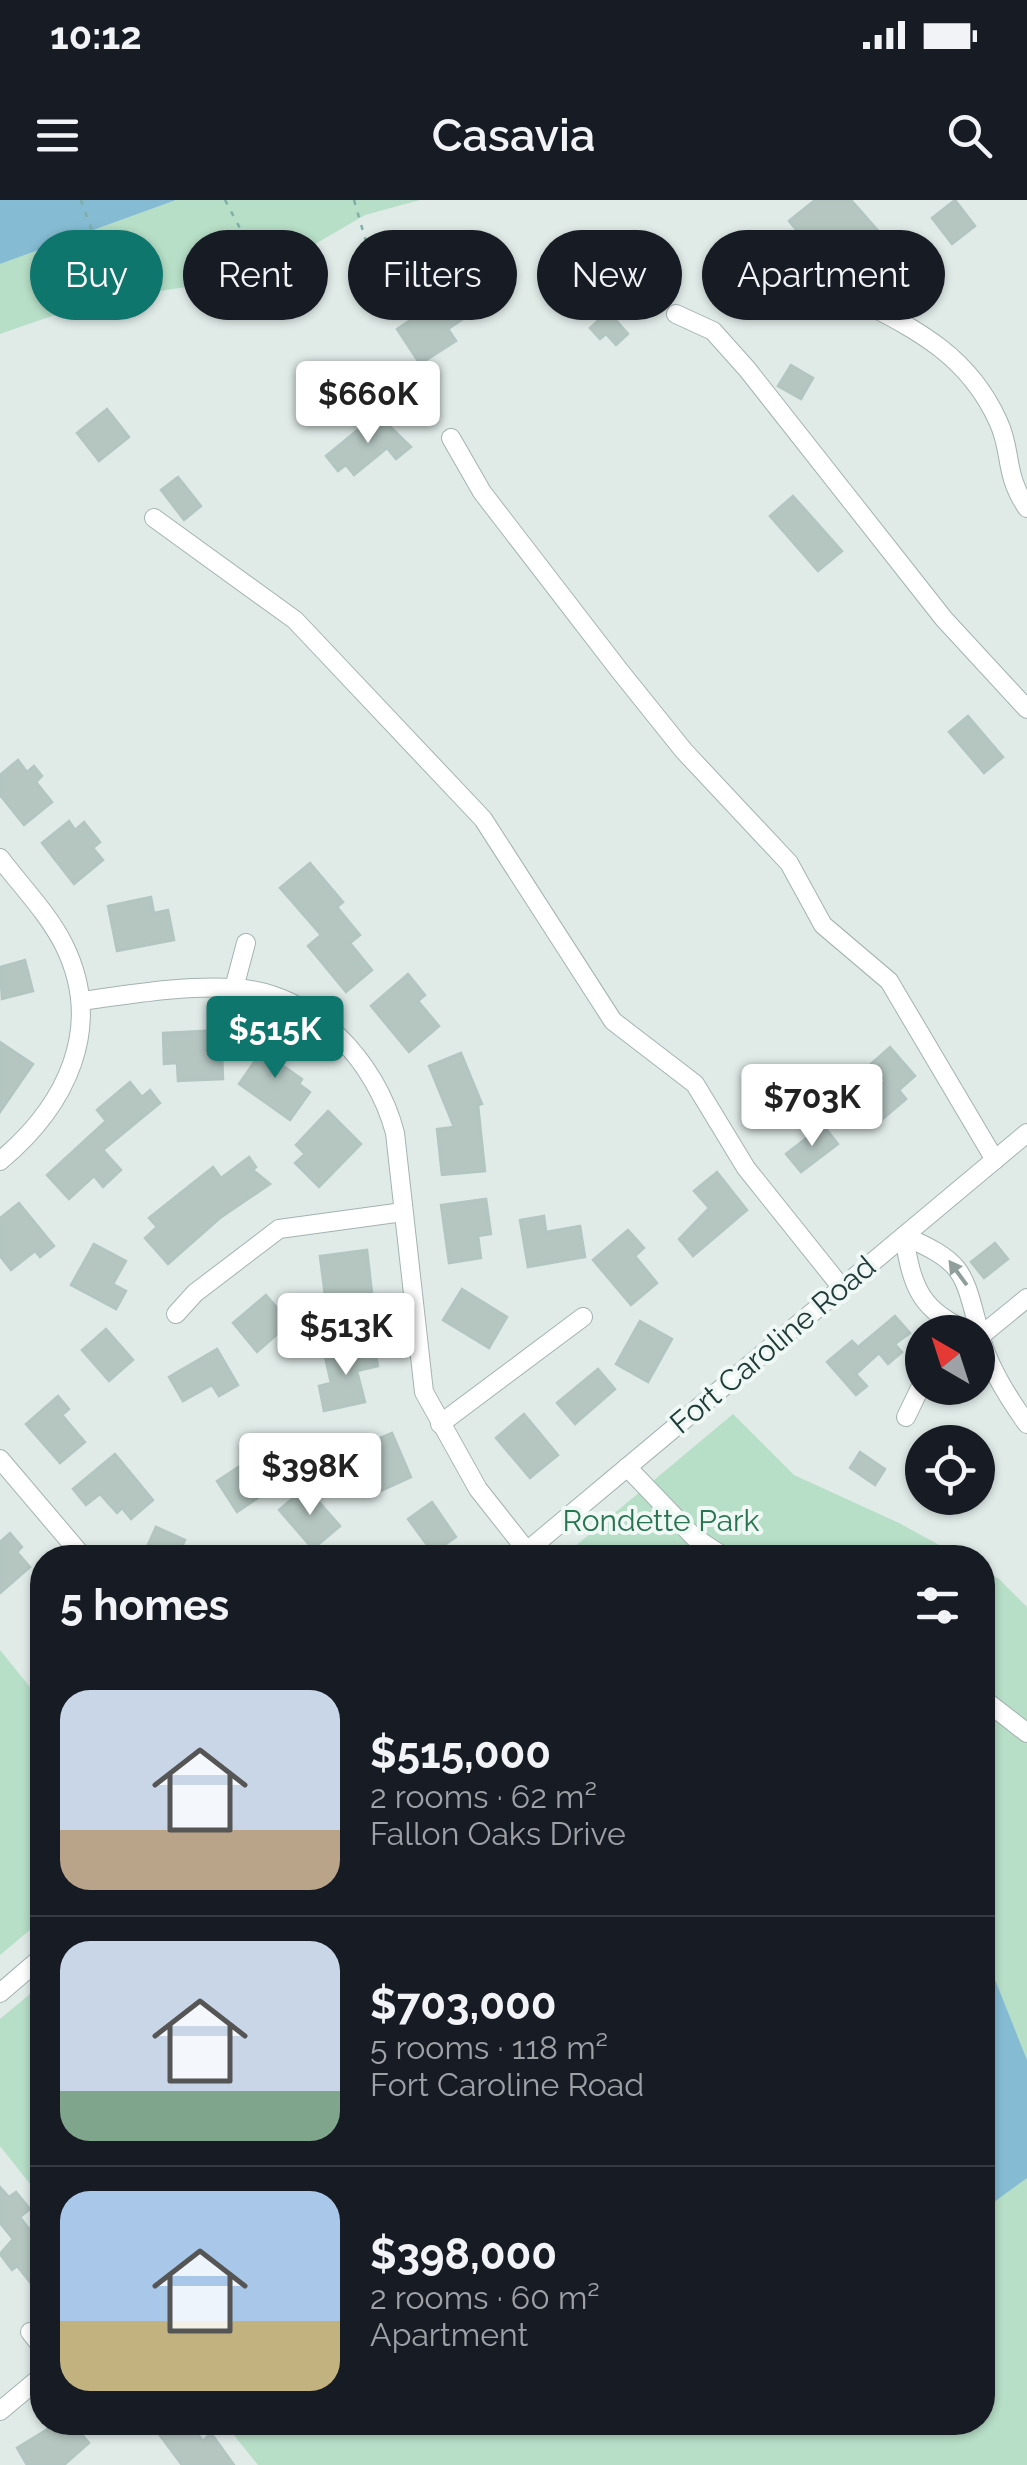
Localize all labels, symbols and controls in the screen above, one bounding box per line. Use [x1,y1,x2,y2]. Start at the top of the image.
text: 10:12 [50,13,142,58]
icon: menu [30,108,85,163]
icon: search [942,108,997,163]
text: Casavia [432,109,595,162]
chip: Buy [30,230,163,320]
chip: Rent [183,230,328,320]
chip: Filters [348,230,517,320]
chip: New [537,230,682,320]
chip: Apartment [702,230,945,320]
pin: $660K [298,361,438,446]
text: $660K [318,375,418,412]
pin: $515K [205,996,345,1081]
text: $515K [229,1010,321,1047]
pin: $703K [742,1064,882,1149]
text: $703K [763,1078,861,1115]
street label: Fort Caroline Road [663,1249,882,1441]
one-way arrow [949,1260,968,1286]
pin: $513K [276,1293,416,1378]
text: $513K [299,1307,393,1344]
north arrow [905,1315,995,1405]
map controls [905,1315,995,1515]
button: locate [905,1425,995,1515]
pin: $398K [240,1433,380,1518]
text: $398K [261,1447,359,1484]
park label: Rondette Park [563,1503,760,1538]
icon: filters [910,1578,965,1633]
text: 5 homes [60,1581,229,1630]
text: $515,000 [370,1729,551,1778]
icon: home [140,1730,260,1850]
text: 2 rooms · 62 m² [370,1778,597,1815]
text: Fallon Oaks Drive [370,1815,626,1852]
text: $703,000 [370,1980,557,2029]
icon: home [140,1981,260,2101]
text: 5 rooms · 118 m² [370,2029,608,2066]
text: Fort Caroline Road [370,2066,644,2103]
text: $398,000 [370,2230,557,2279]
icon: home [140,2231,260,2351]
text: 2 rooms · 60 m² [370,2279,600,2316]
text: Apartment [370,2316,528,2353]

